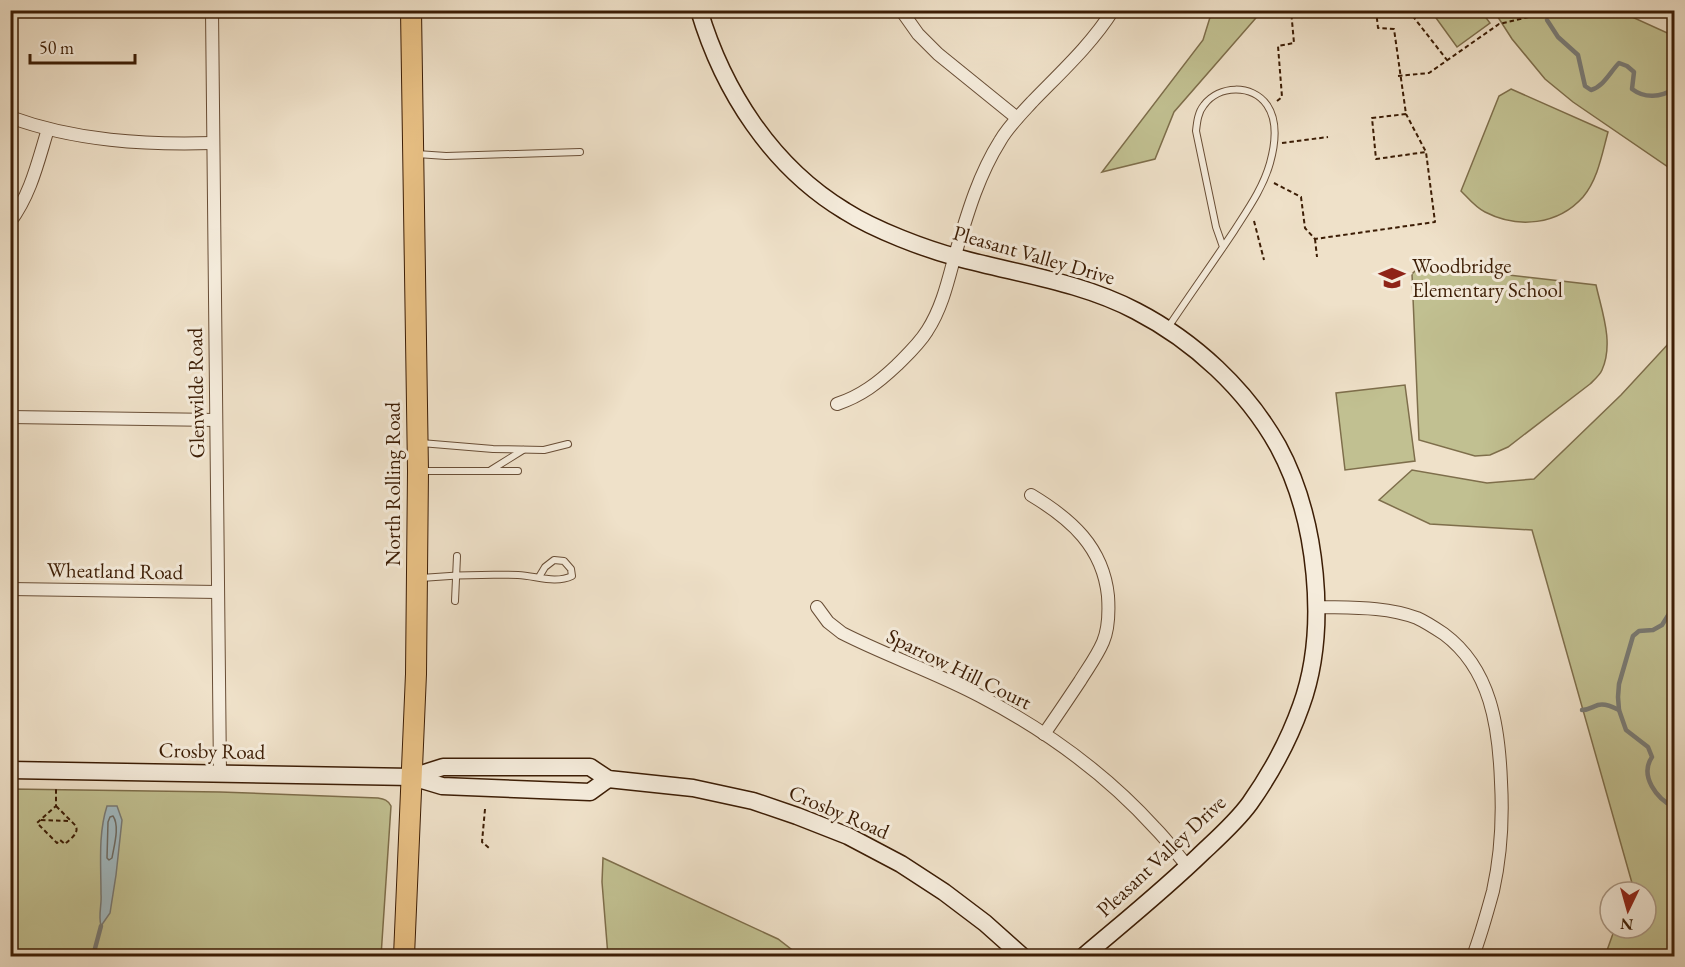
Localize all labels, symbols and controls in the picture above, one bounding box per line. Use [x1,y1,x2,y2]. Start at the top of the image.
scale bar [30,27,135,65]
text: 50 m [39,36,74,59]
street label: Pleasant Valley Drive [950,219,1118,291]
place label: Woodbridge Elementary School [1412,252,1563,303]
school or university icon: Woodbridge Elementary School [1377,263,1407,293]
street label: Glenwilde Road [181,327,210,459]
street label: North Rolling Road [379,401,406,566]
street label: Wheatland Road [47,556,184,585]
street label: Sparrow Hill Court [882,622,1036,715]
street label: Crosby Road [158,736,266,765]
street label: Crosby Road [785,778,894,845]
street label: Pleasant Valley Drive [1090,789,1231,923]
north arrow [1598,880,1658,940]
text: N [1619,913,1634,935]

